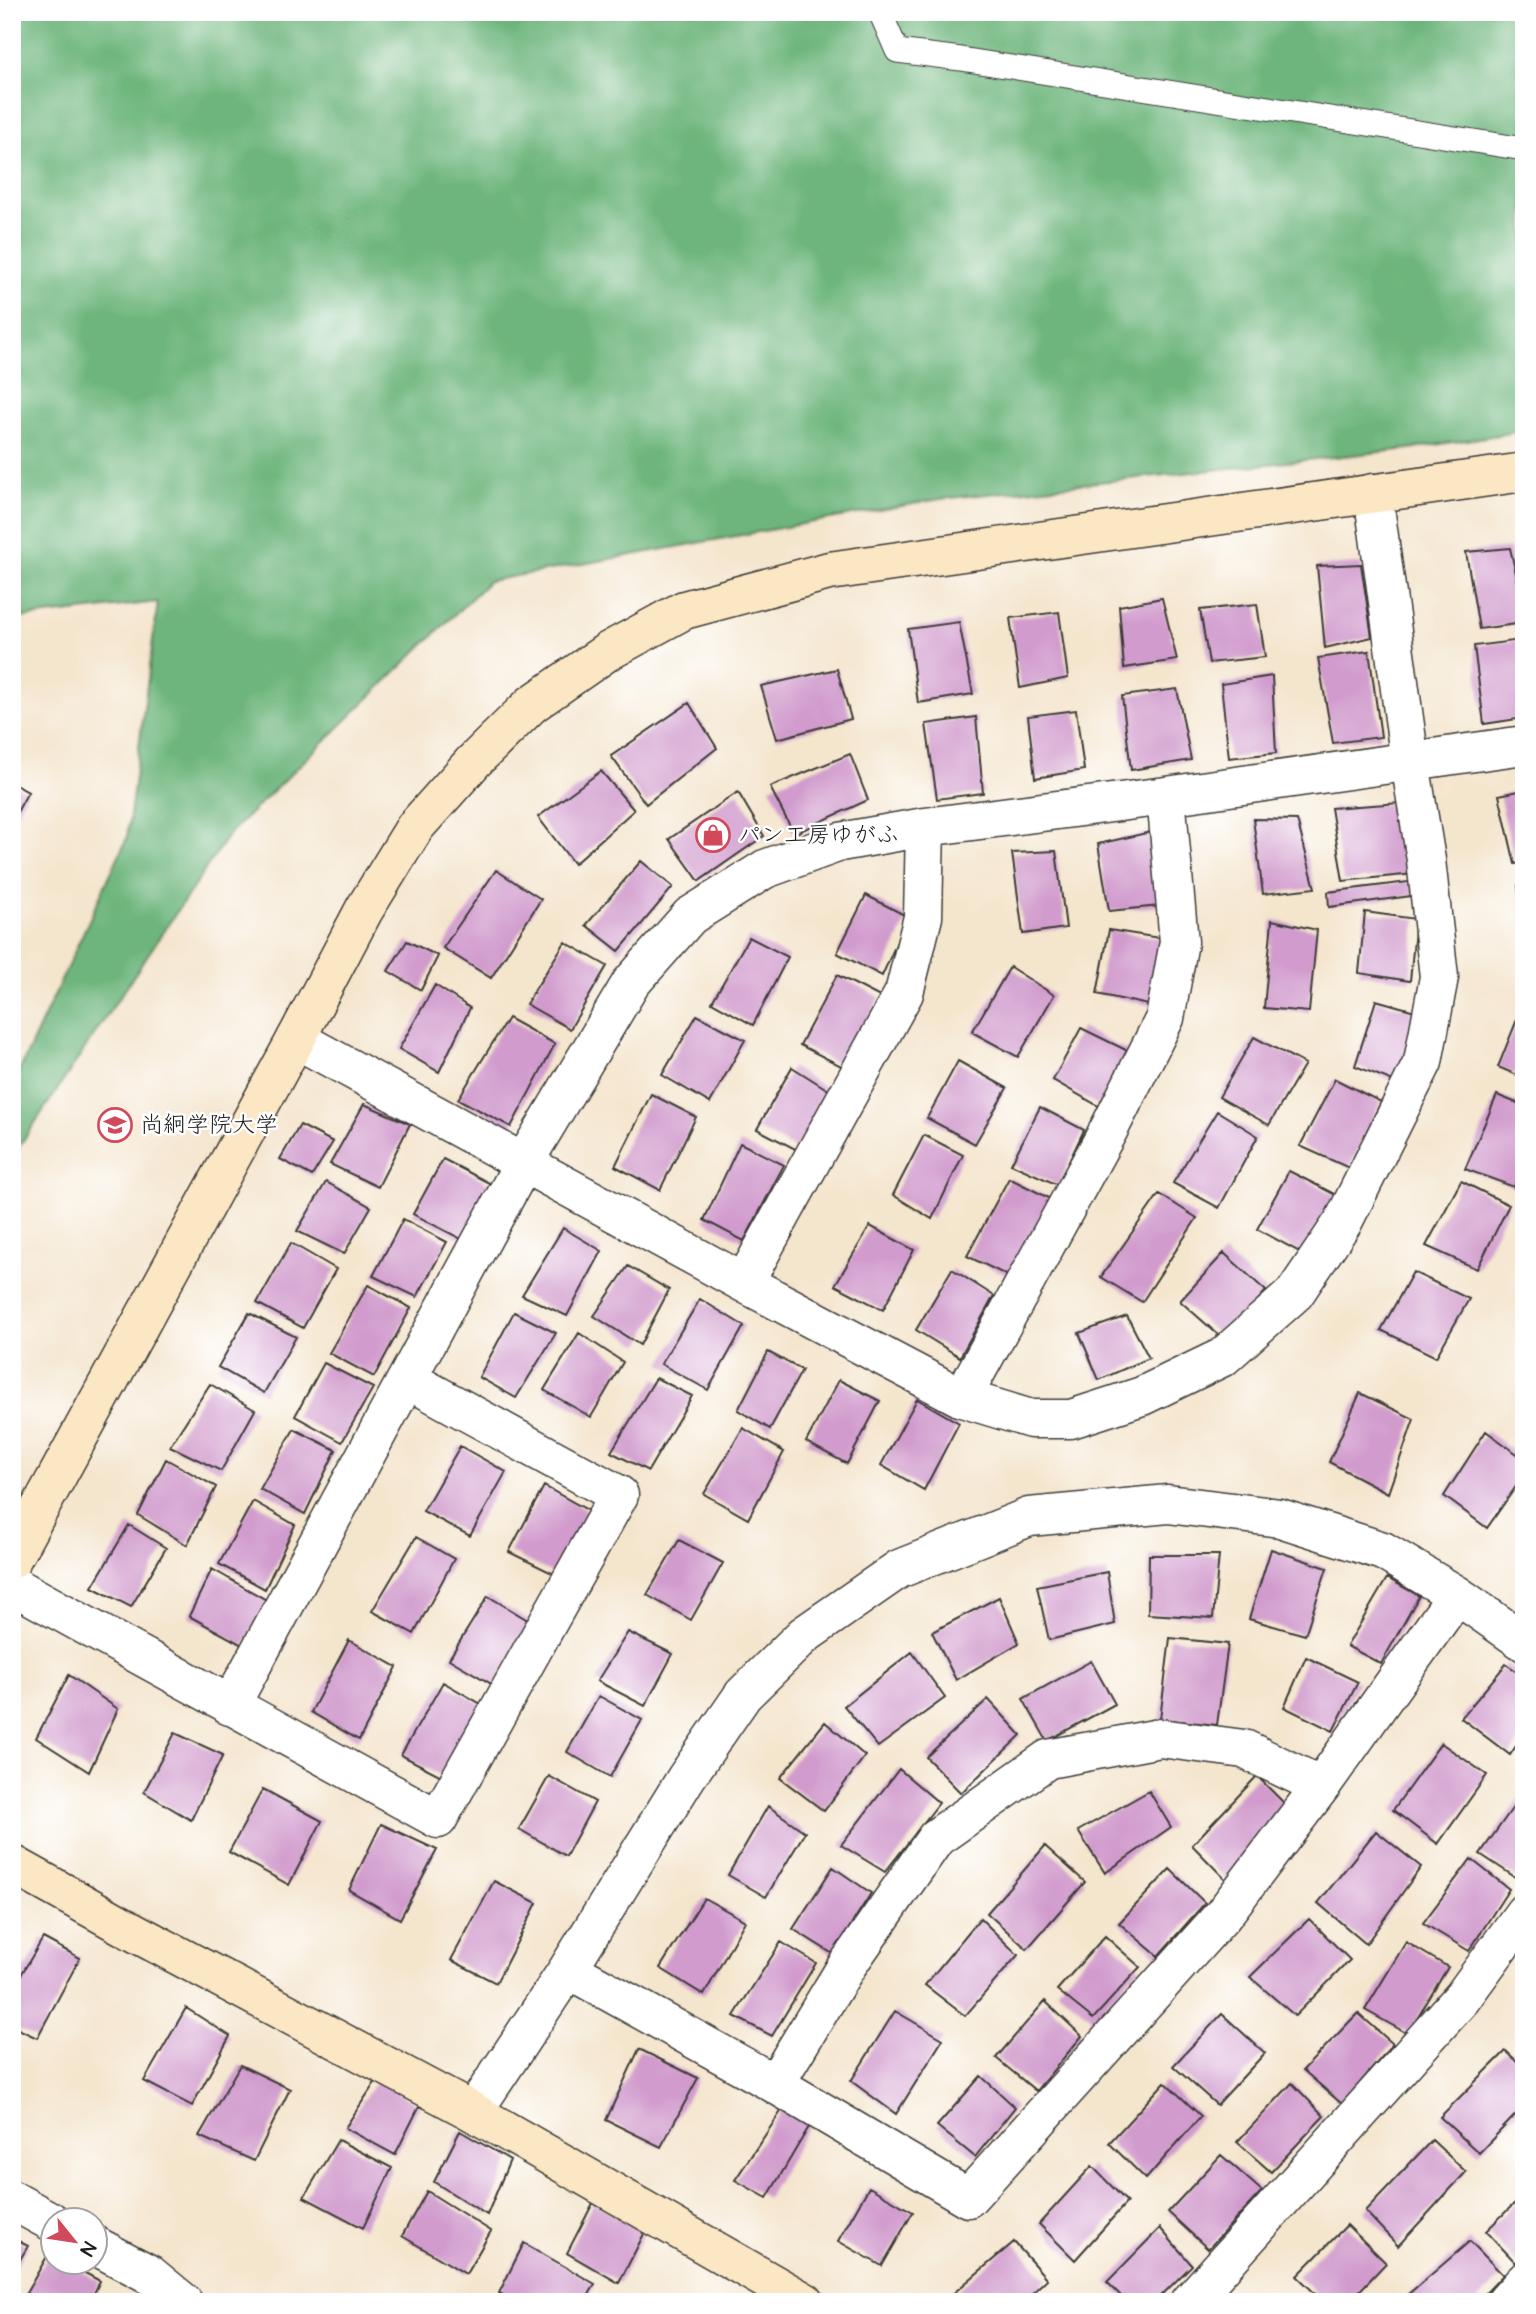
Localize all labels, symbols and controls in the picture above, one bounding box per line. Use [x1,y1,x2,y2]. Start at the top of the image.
shop icon: パン工房ゆがふ [694,816,732,854]
place label: パン工房ゆがふ [738,819,899,851]
school or university icon: 尚絅学院大学 [96,1106,134,1144]
place label: 尚絅学院大学 [140,1109,278,1141]
north arrow [38,2206,108,2276]
text: N [73,2237,102,2261]

